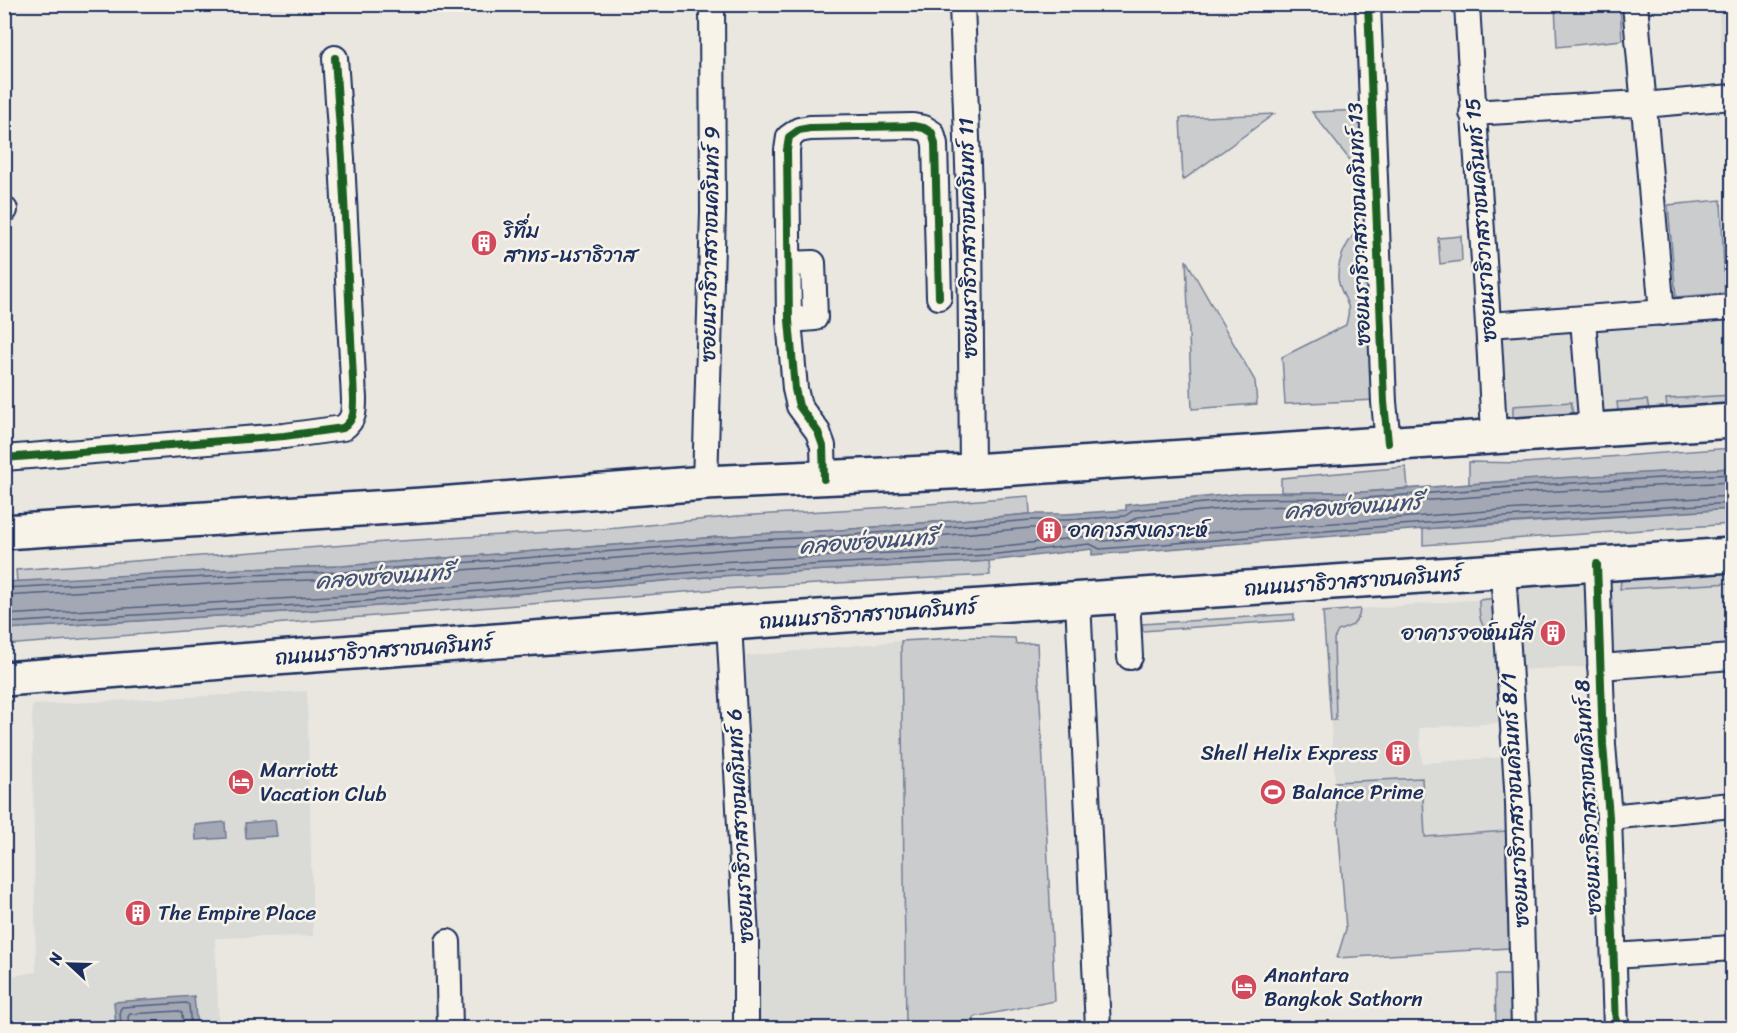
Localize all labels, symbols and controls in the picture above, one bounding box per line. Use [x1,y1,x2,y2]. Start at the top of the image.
street label: ซอยนราธิวาสราชนครินทร์ 15 [1454,96,1508,343]
street label: ซอยนราธิวาสราชนครินทร์ 13 [1336,101,1382,346]
street label: ซอยนราธิวาสราชนครินทร์ 11 [947,117,989,359]
street label: ซอยนราธิวาสราชนครินทร์ 9 [689,126,731,362]
place label: ริทึ่ม สาทร-นราธิวาส [503,212,640,274]
building icon: ริทึ่ม สาทร-นราธิวาส [469,228,499,258]
water label: คลองช่องนนทรี [1283,482,1431,531]
place label: อาคารสงเคราะห์ [1067,511,1212,549]
building icon: อาคารสงเคราะห์ [1034,515,1064,545]
water label: คลองช่องนนทรี [798,517,946,566]
water label: คลองช่องนนทรี [314,552,462,601]
street label: ถนนนราธิวาสราชนครินทร์ [1243,554,1467,608]
street label: ถนนนราธิวาสราชนครินทร์ [758,587,982,641]
place label: อาคารจอห์นนี่ลี [1400,614,1537,652]
building icon: อาคารจอห์นนี่ลี [1538,618,1568,648]
street label: ถนนนราธิวาสราชนครินทร์ [274,623,498,677]
street label: ซอยนราธิวาสราชนครินทร์ 8/1 [1489,672,1541,928]
street label: ซอยนราธิวาสราชนครินทร์ 8 [1563,678,1613,916]
street label: ซอยนราธิวาสราชนครินทร์ 6 [715,708,765,944]
place label: Shell Helix Express [1201,734,1378,772]
building icon: Shell Helix Express [1383,738,1413,768]
place label: Marriott Vacation Club [260,751,387,813]
hotel icon: Marriott Vacation Club [226,767,256,797]
place label: Balance Prime [1292,773,1424,811]
sports icon: Balance Prime [1258,777,1288,807]
place label: The Empire Place [158,894,317,932]
building icon: The Empire Place [123,898,153,928]
north arrow [39,934,99,994]
text: N [40,947,71,970]
place label: Anantara Bangkok Sathorn [1263,956,1423,1018]
hotel icon: Anantara Bangkok Sathorn [1229,972,1259,1002]

